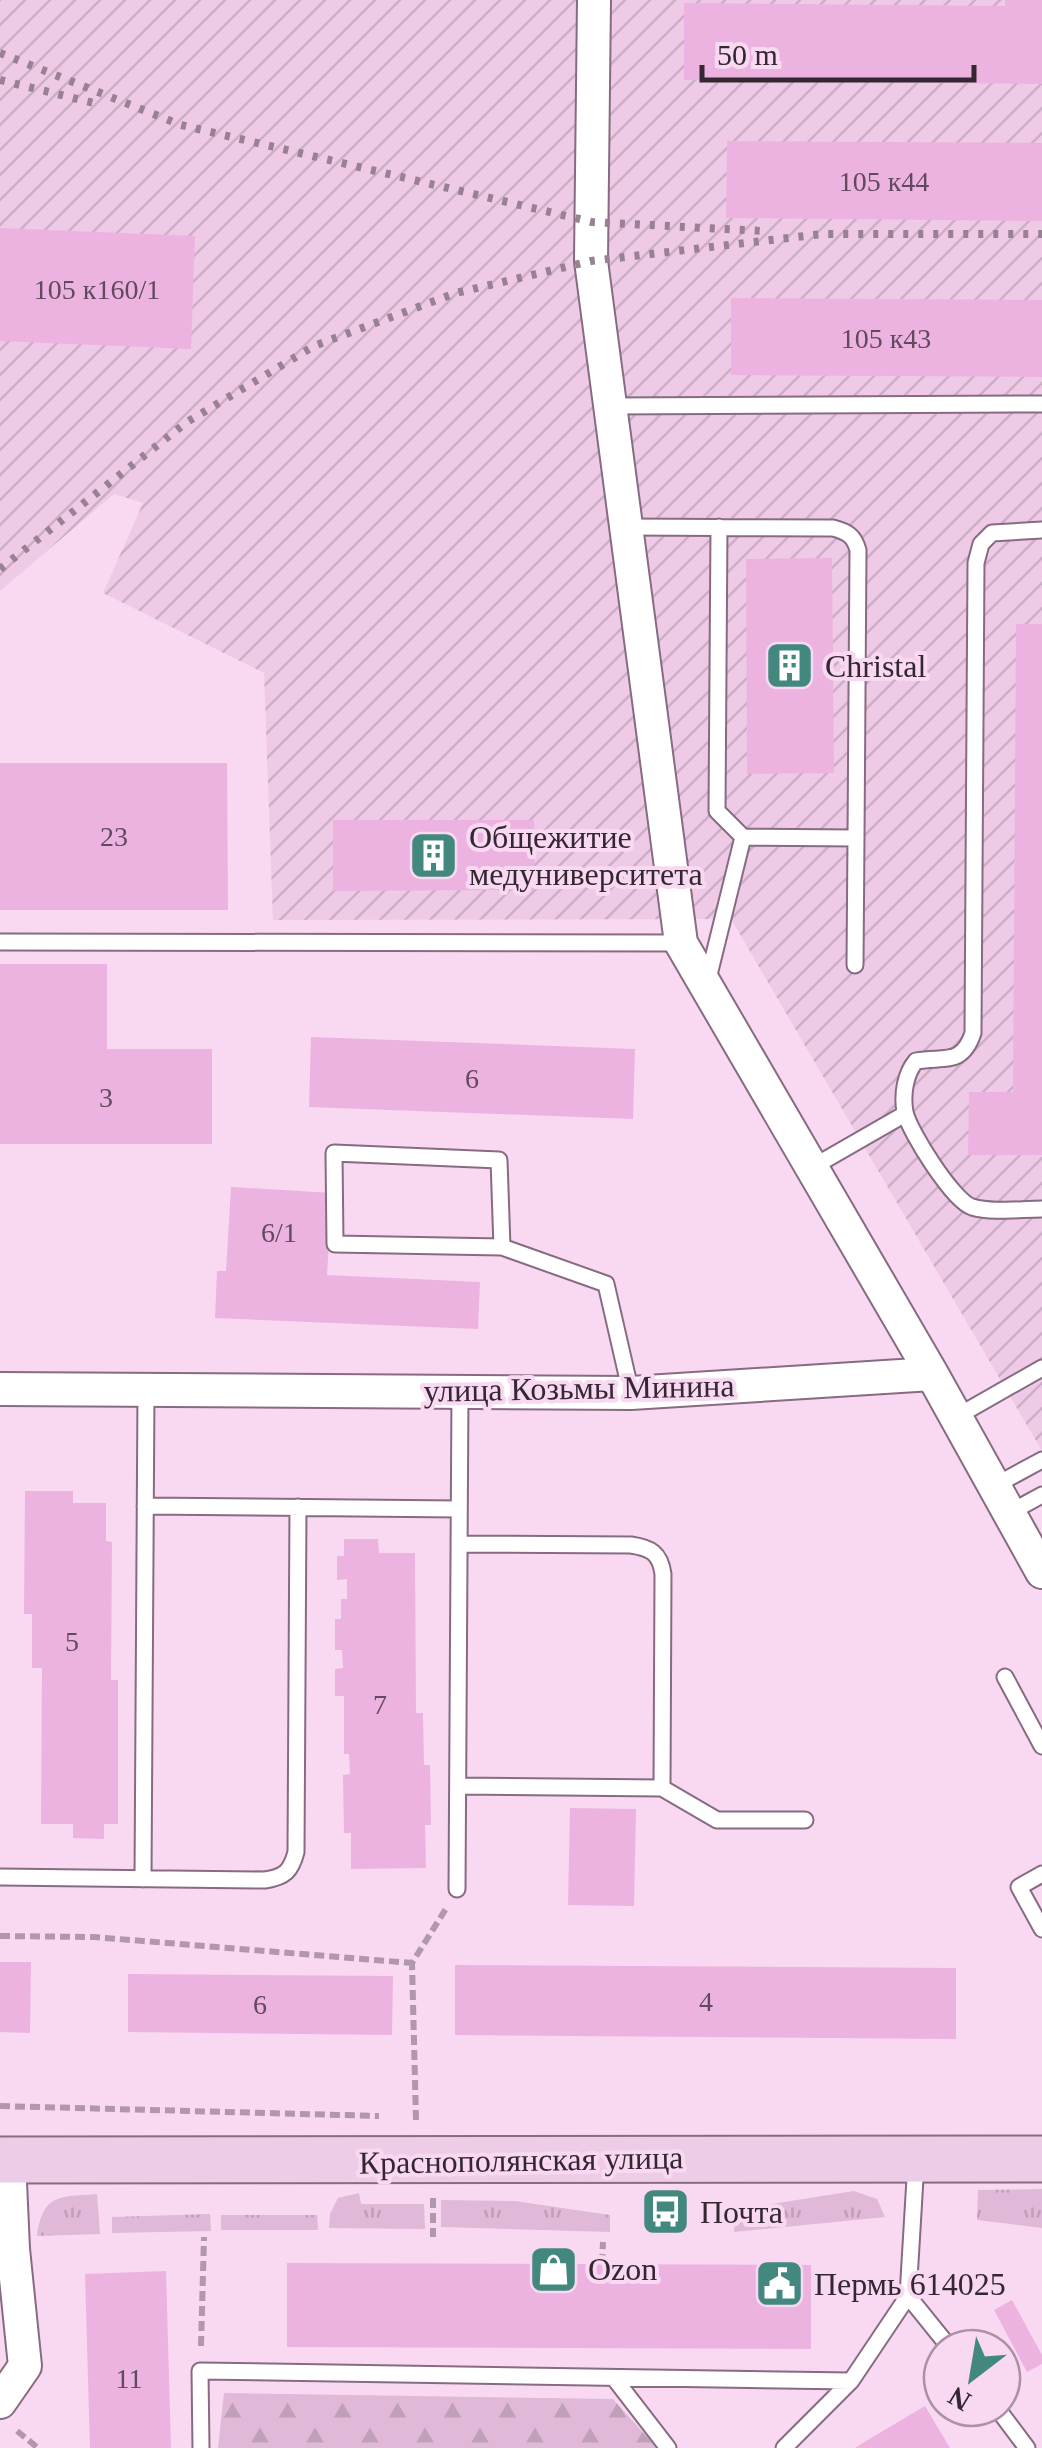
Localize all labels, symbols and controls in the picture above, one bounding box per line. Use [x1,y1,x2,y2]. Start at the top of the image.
scale bar [702,20,974,82]
text: 50 m [717,38,778,71]
house number: 105 к44 [839,166,929,197]
house number: 105 к160/1 [34,274,160,305]
house number: 105 к43 [841,323,931,354]
building icon: Christal [764,640,816,692]
place label: Christal [825,648,926,684]
place label: Общежитие медуниверситета [469,819,703,892]
house number: 23 [100,821,128,852]
building icon: Общежитие медуниверситета [408,829,460,881]
house number: 6 [465,1063,479,1094]
house number: 3 [99,1082,113,1113]
house number: 6/1 [261,1217,297,1248]
street label: улица Козьмы Минина [423,1367,735,1409]
house number: 5 [65,1626,79,1657]
house number: 7 [373,1689,387,1720]
house number: 4 [699,1986,713,2017]
house number: 6 [253,1989,267,2020]
street label: Краснополянская улица [358,2139,684,2181]
bus stop icon: Почта [639,2186,691,2238]
place label: Почта [700,2194,783,2230]
shop icon: Ozon [527,2243,579,2295]
place label: Ozon [588,2251,657,2287]
public building icon: Пермь 614025 [753,2258,805,2310]
place label: Пермь 614025 [814,2266,1006,2302]
north arrow [922,2328,1022,2428]
house number: 11 [116,2363,142,2394]
text: N [943,2381,976,2417]

